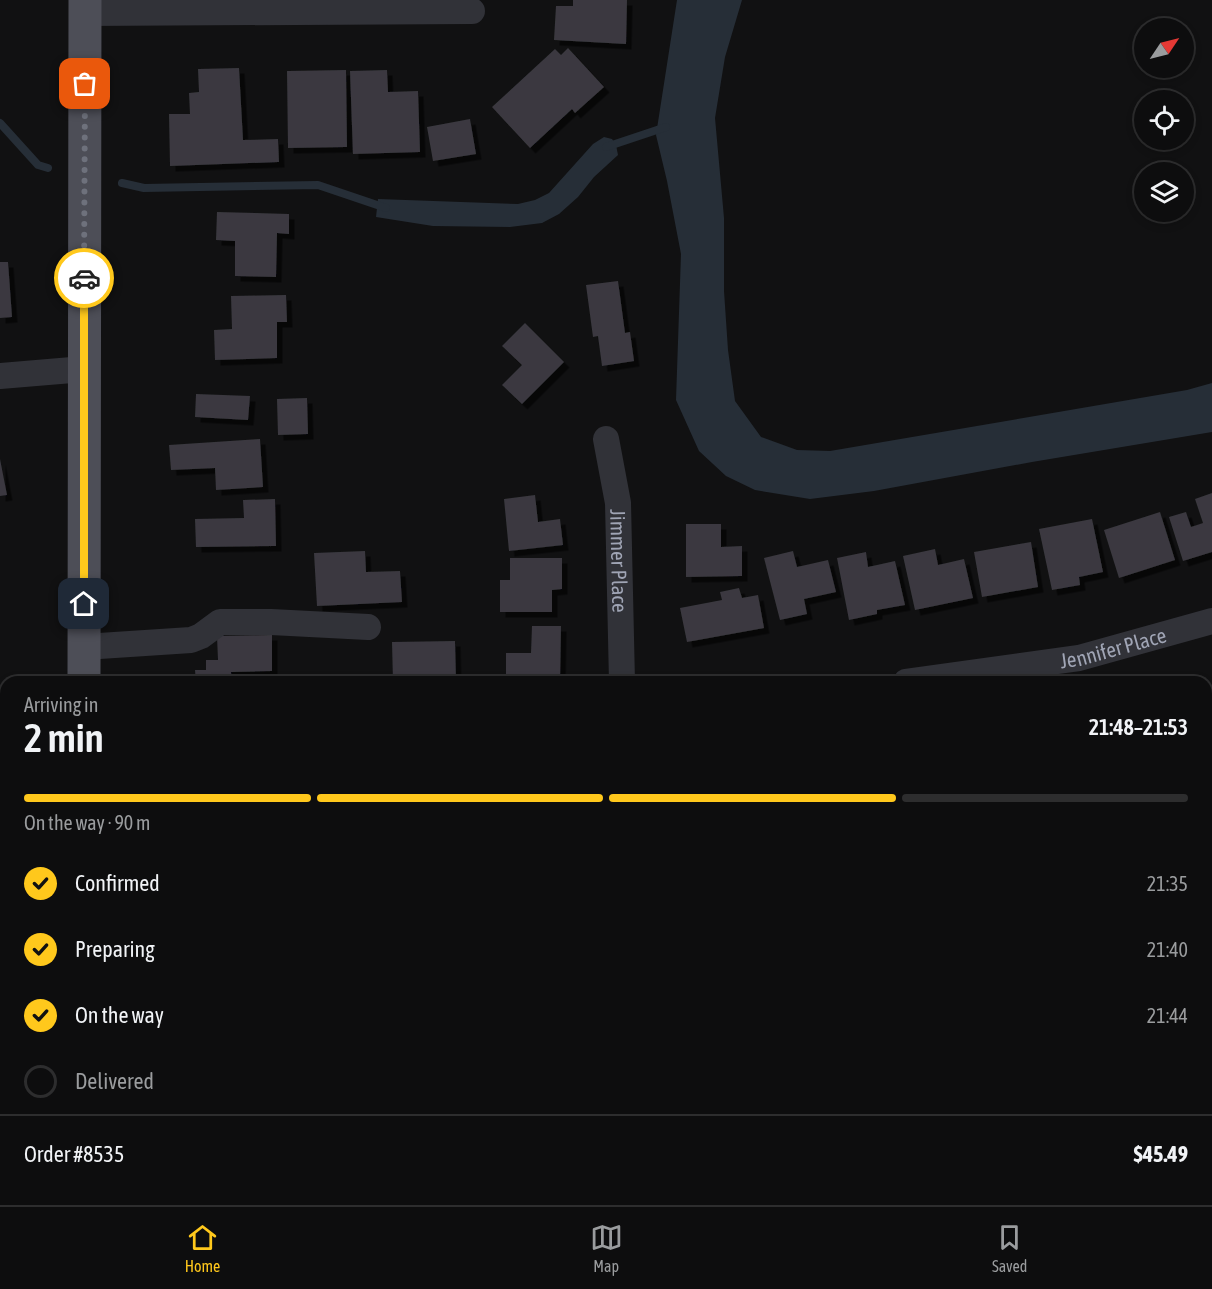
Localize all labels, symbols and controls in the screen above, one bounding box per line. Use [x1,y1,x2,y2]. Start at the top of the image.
north arrow [1134,18,1194,78]
map controls [1134,18,1194,222]
pin [59,58,110,109]
icon: bag [68,67,101,100]
button: locate [1134,90,1194,150]
button: layers [1134,162,1194,222]
courier [54,248,114,308]
icon: car [68,262,101,295]
street label: Jimmer Place [606,509,632,613]
pin [58,578,109,629]
icon: home [67,587,100,620]
street label: Jennifer Place [1058,622,1169,673]
text: Arriving in [24,693,98,716]
text: 21:48–21:53 [1089,714,1188,740]
text: 2 min [24,716,104,760]
text: On the way · 90 m [24,811,150,834]
icon: check [24,867,57,900]
text: Confirmed [75,870,160,896]
text: 21:35 [1147,872,1188,895]
icon: check [24,933,57,966]
text: Preparing [75,936,155,962]
text: 21:40 [1147,938,1188,961]
icon: check [24,999,57,1032]
text: On the way [75,1002,164,1028]
text: 21:44 [1147,1004,1188,1027]
text: Delivered [75,1068,154,1094]
text: Order #8535 [24,1141,124,1167]
text: $45.49 [1133,1141,1188,1167]
tab: Home [185,1221,220,1275]
tab: Map [590,1221,623,1275]
tab: Saved [992,1221,1027,1275]

